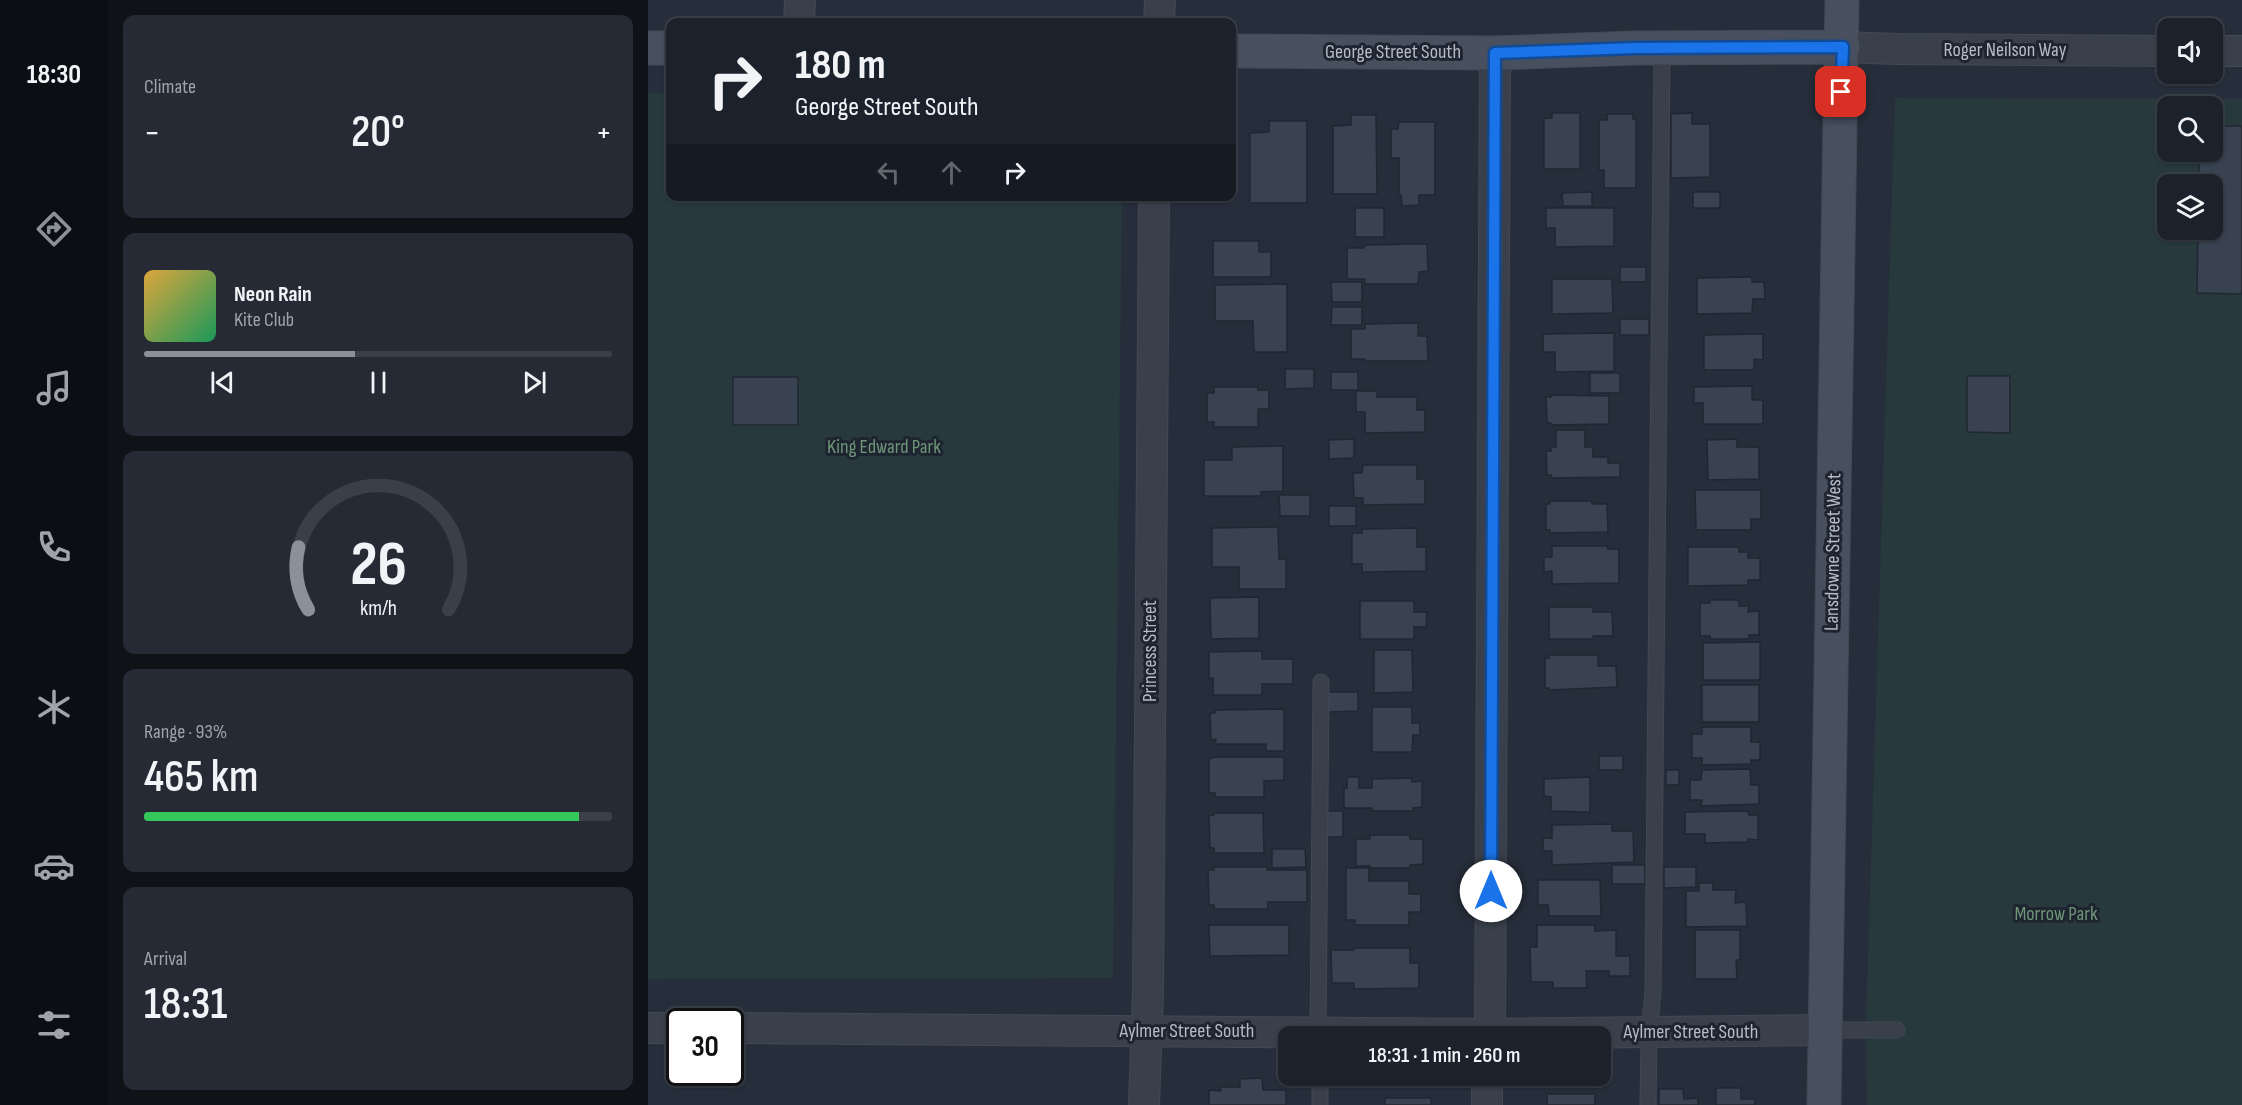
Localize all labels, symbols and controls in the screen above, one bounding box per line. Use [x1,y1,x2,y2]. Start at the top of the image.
map controls [2157,18,2223,240]
button: sound [2157,18,2223,84]
street label: Roger Neilson Way [1944,38,2067,62]
text: 180 m [795,40,886,91]
street label: George Street South [1325,40,1461,64]
icon: right [696,42,774,120]
text: 18:30 [27,59,81,91]
pin [1815,66,1866,117]
text: Climate [144,75,196,99]
icon: arrive [1824,75,1857,108]
text: George Street South [795,91,979,123]
button: search [2157,96,2223,162]
text: 20° [351,105,405,160]
text: − [144,113,160,153]
text: + [596,113,612,153]
icon: left [872,156,905,189]
icon: ahead [935,156,968,189]
icon: right [998,156,1031,189]
button: layers [2157,174,2223,240]
icon: directions [33,208,75,250]
text: Neon Rain [234,281,312,308]
text: Kite Club [234,308,294,332]
icon: previous [206,366,239,399]
icon: pause [362,366,395,399]
icon: next [518,366,551,399]
icon: music [33,367,75,409]
park label: King Edward Park [827,435,941,459]
street label: Lansdowne Street West [1820,473,1846,631]
icon: phone [33,526,75,568]
text: 26 [350,528,406,603]
text: km/h [359,596,397,621]
street label: Princess Street [1138,600,1162,702]
icon: climate [33,686,75,728]
text: Range · 93% [144,720,227,744]
text: 465 km [144,750,258,805]
icon: car [33,845,75,887]
position arrow [1459,859,1523,923]
park label: Morrow Park [2014,902,2098,926]
text: Arrival [144,947,187,971]
text: 18:31 [144,977,227,1032]
icon: filters [33,1004,75,1046]
speed limit sign: 30 [666,1008,744,1086]
street label: Aylmer Street South [1119,1019,1254,1043]
street label: Aylmer Street South [1623,1020,1758,1044]
text: 18:31 · 1 min · 260 m [1369,1042,1520,1069]

